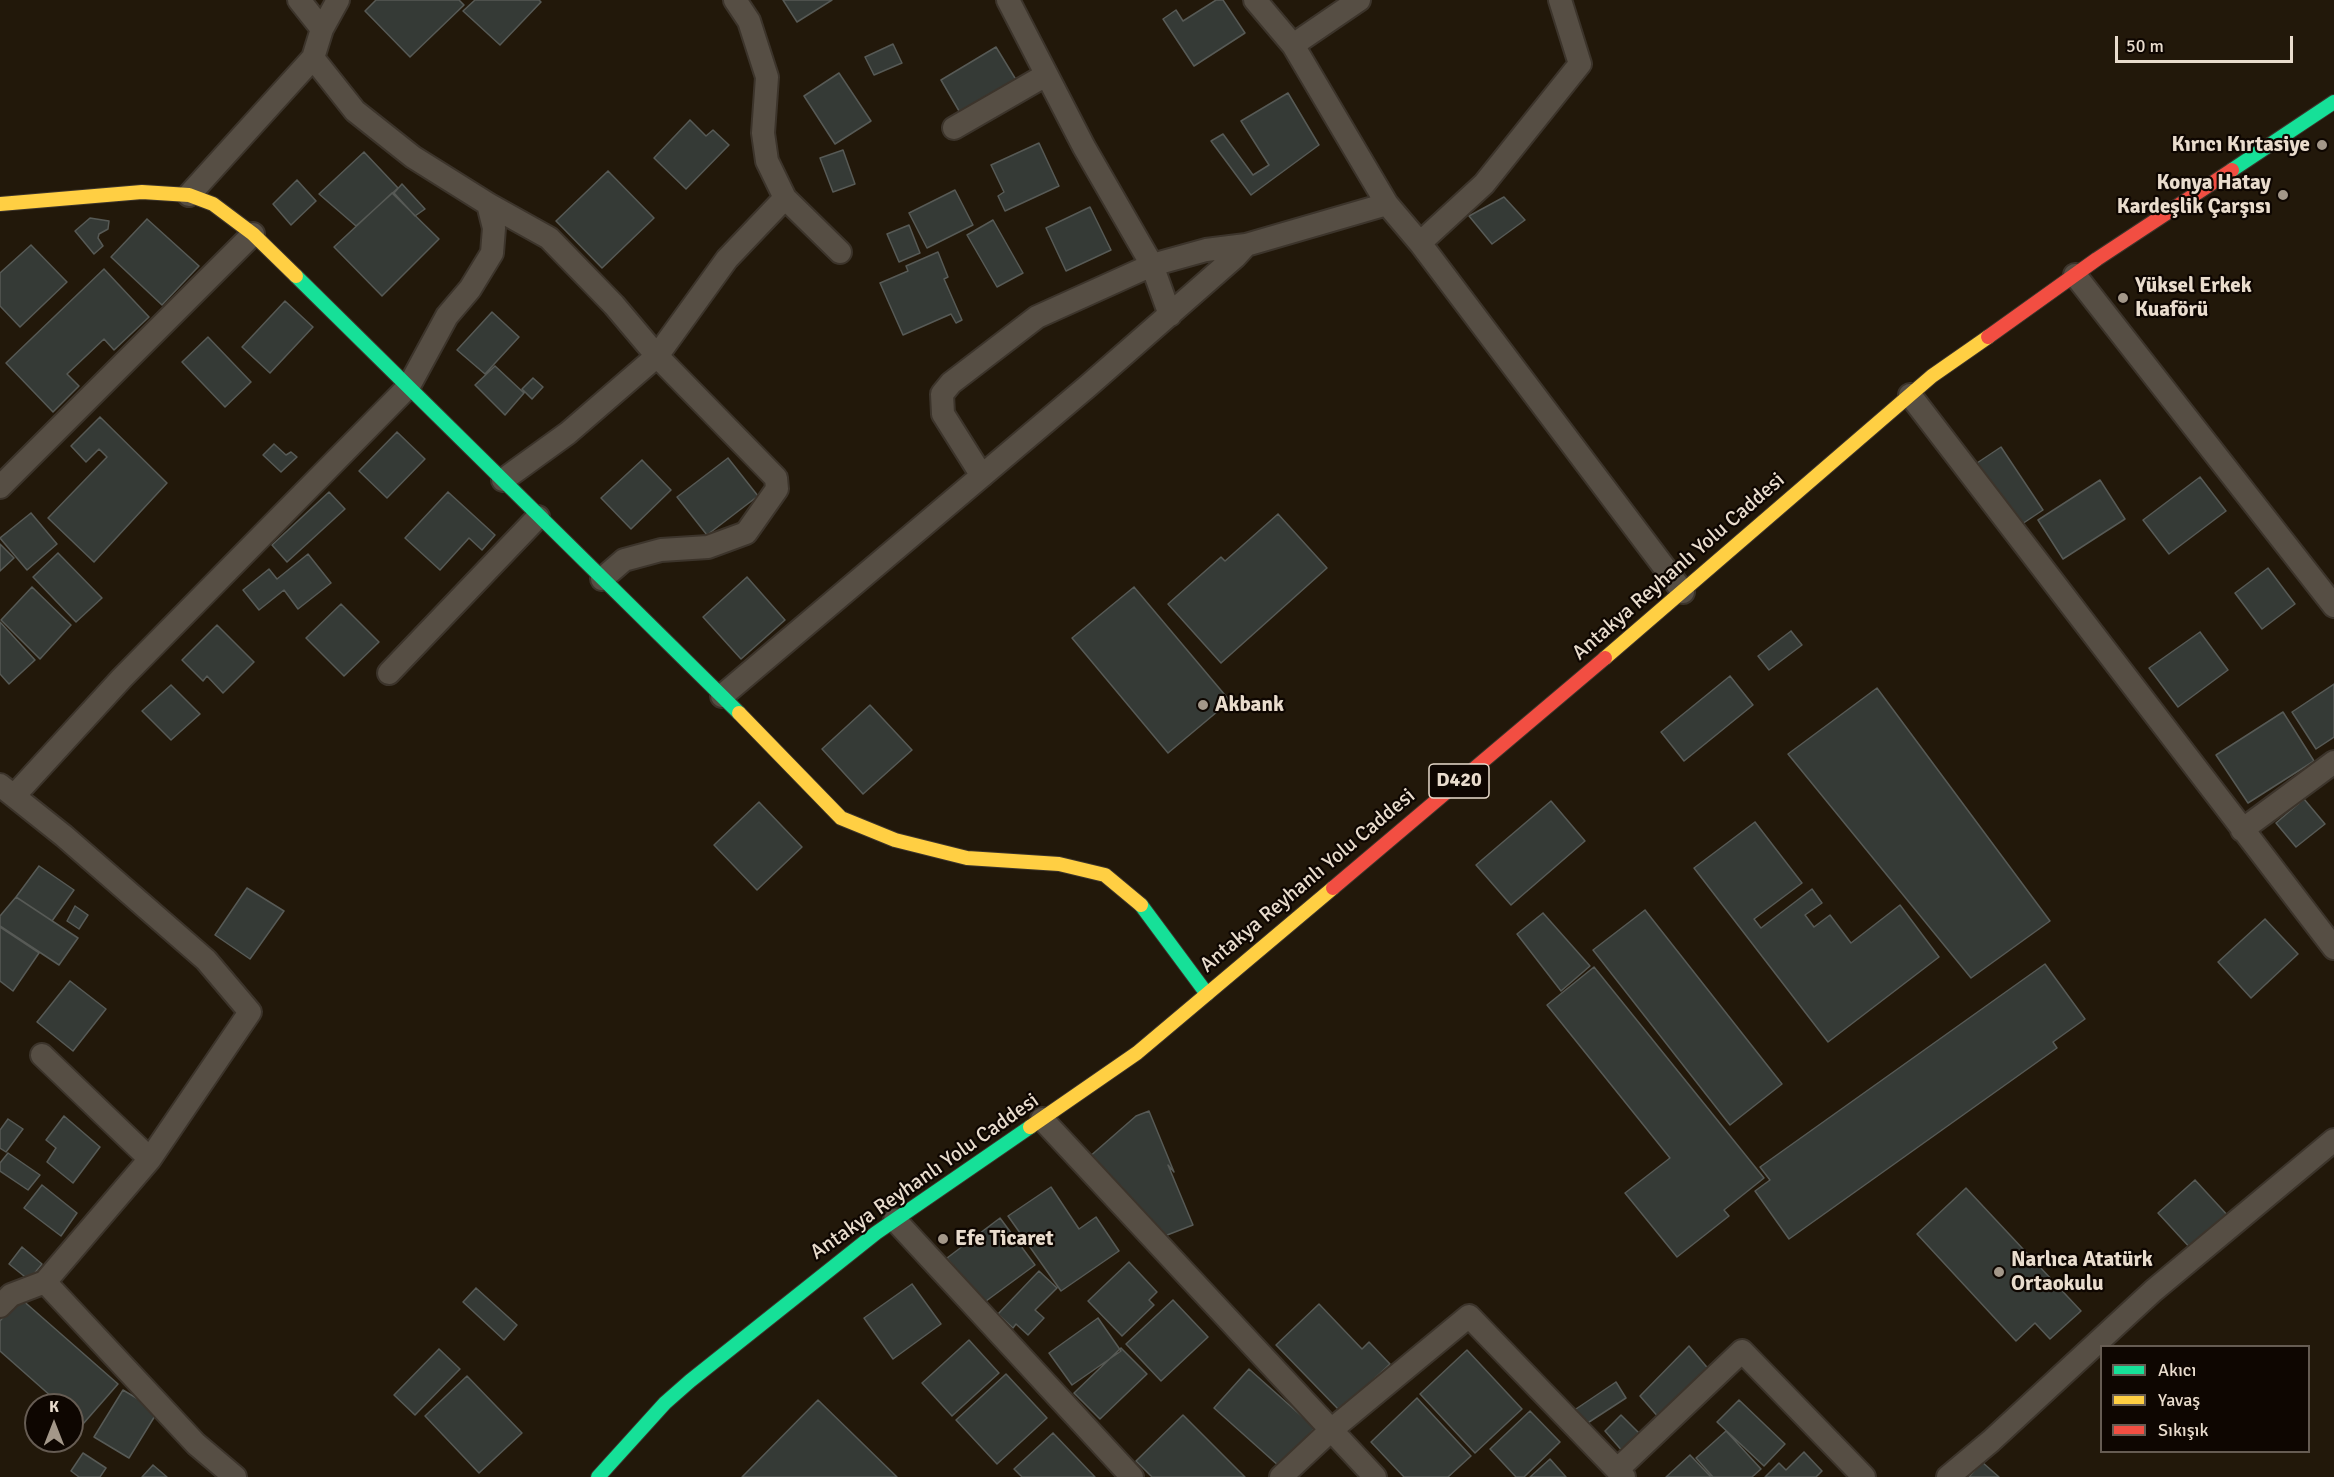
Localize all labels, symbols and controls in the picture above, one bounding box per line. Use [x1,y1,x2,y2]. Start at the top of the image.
scale bar [2118,24,2296,62]
text: 50 m [2126,35,2164,57]
place label: Kırıcı Kırtasiye [2171,132,2310,158]
marker: Kırıcı Kırtasiye [2315,138,2329,152]
place label: Konya Hatay Kardeşlik Çarşısı [2117,170,2271,220]
marker: Konya Hatay Kardeşlik Çarşısı [2276,188,2290,202]
place label: Yüksel Erkek Kuaförü [2135,273,2252,323]
marker: Yüksel Erkek Kuaförü [2116,291,2130,305]
street label: Antakya Reyhanlı Yolu Caddesi [1568,468,1790,666]
place label: Akbank [1215,692,1284,718]
marker: Akbank [1196,698,1210,712]
road number: D420 [1429,764,1489,798]
street label: Antakya Reyhanlı Yolu Caddesi [1195,784,1421,978]
street label: Antakya Reyhanlı Yolu Caddesi [806,1088,1044,1266]
place label: Efe Ticaret [955,1226,1054,1252]
marker: Efe Ticaret [936,1232,950,1246]
place label: Narlıca Atatürk Ortaokulu [2011,1247,2153,1297]
marker: Narlıca Atatürk Ortaokulu [1992,1265,2006,1279]
legend [2100,1345,2310,1453]
text: Akıcı [2158,1359,2196,1381]
text: Yavaş [2158,1389,2200,1411]
north arrow [24,1393,84,1453]
text: K [49,1397,59,1417]
text: Sıkışık [2158,1419,2208,1441]

